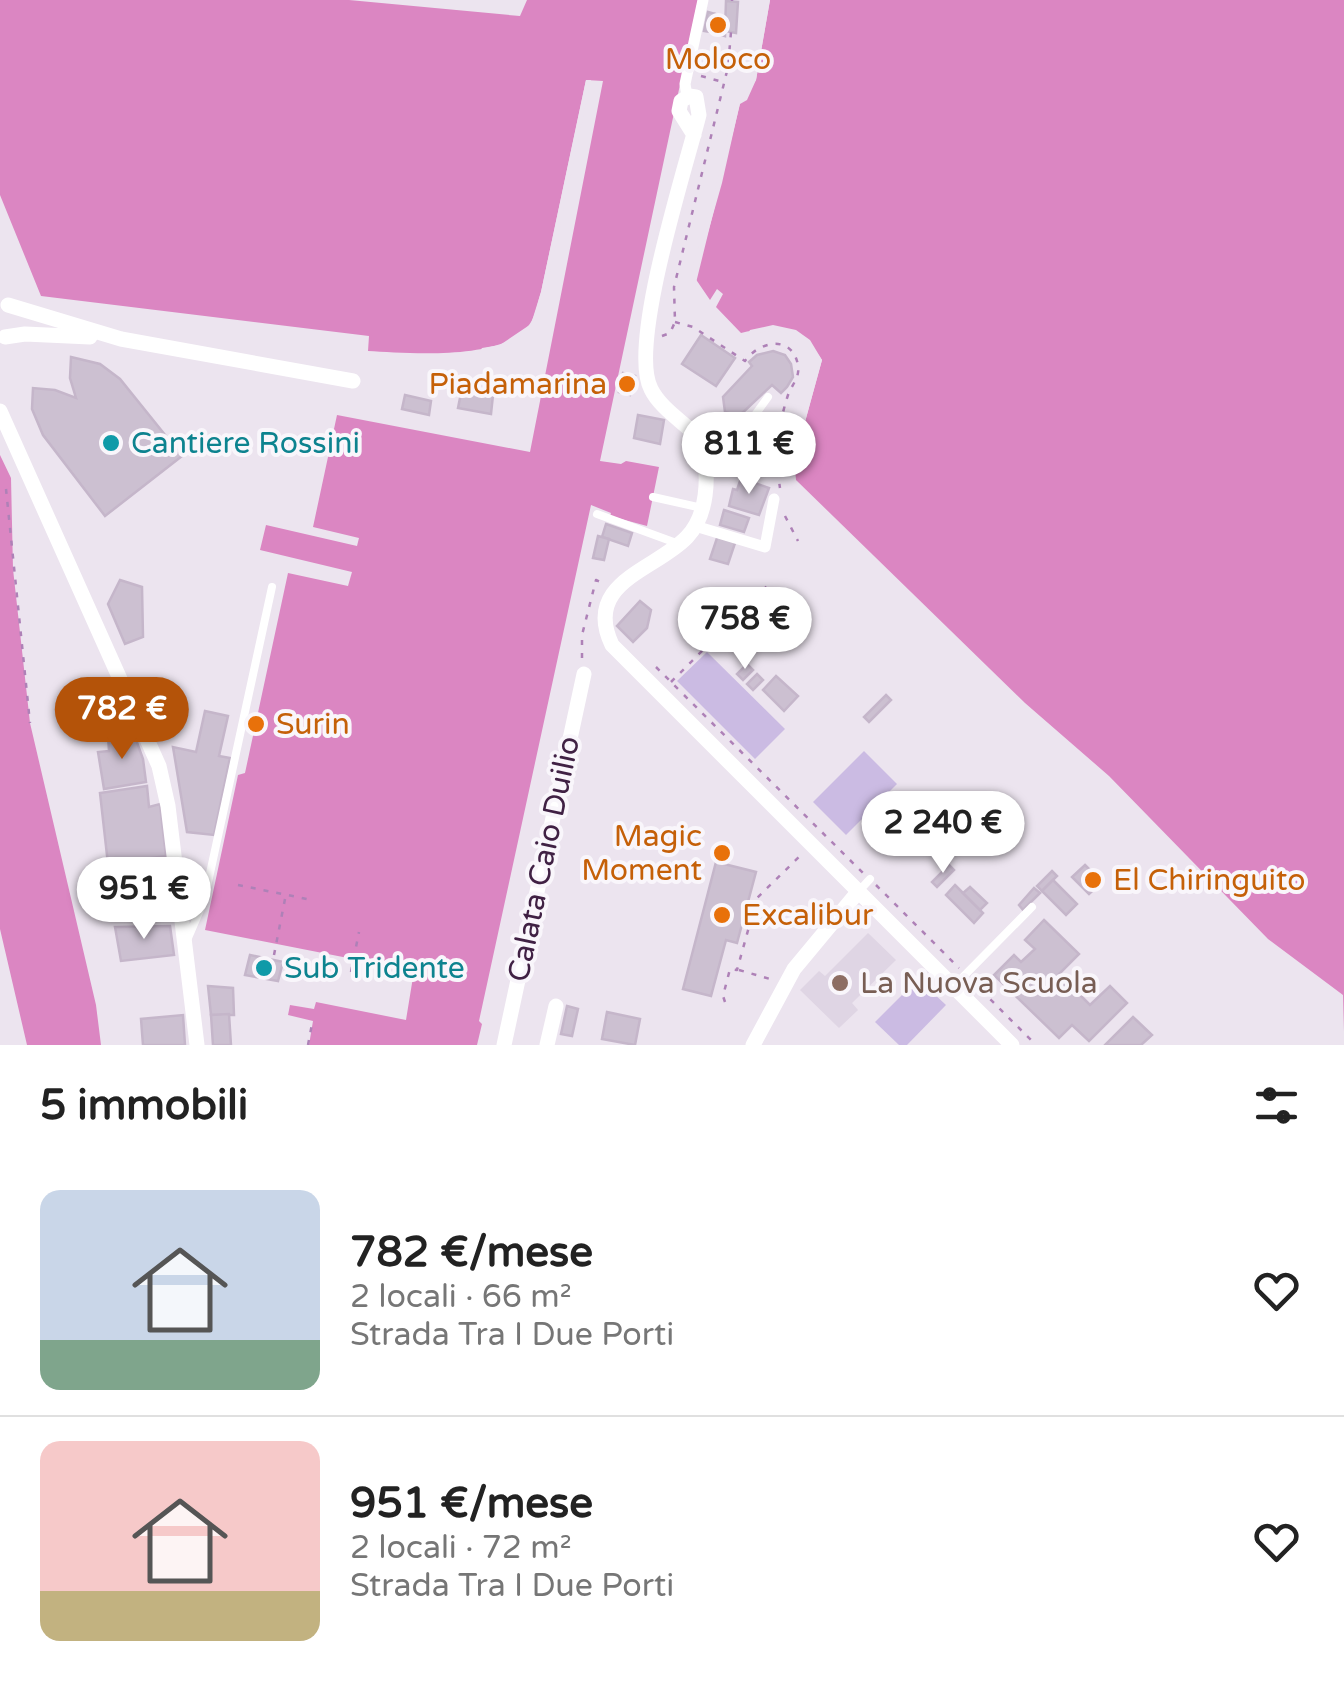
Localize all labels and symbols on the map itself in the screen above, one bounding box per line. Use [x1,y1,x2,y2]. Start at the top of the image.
marker: Moloco [707,14,729,36]
place label: Moloco [665,41,771,78]
place label: Piadamarina [428,366,607,403]
marker: Piadamarina [616,373,638,395]
pin: 811 € [679,412,819,497]
place label: Cantiere Rossini [131,425,360,462]
marker: Cantiere Rossini [100,432,122,454]
pin: 758 € [675,587,815,672]
pin: 782 € [52,677,192,762]
place label: Surin [276,706,350,743]
marker: Surin [245,713,267,735]
street label: Calata Caio Duilio [500,733,588,985]
pin: 2 240 € [851,791,1035,876]
place label: Magic Moment [581,818,702,889]
marker: Magic Moment [711,842,733,864]
pin: 951 € [74,857,214,942]
place label: El Chiringuito [1113,862,1305,899]
marker: El Chiringuito [1082,869,1104,891]
place label: Excalibur [742,897,874,934]
marker: Excalibur [711,904,733,926]
place label: Sub Tridente [284,950,465,987]
marker: Sub Tridente [253,957,275,979]
place label: La Nuova Scuola [860,965,1098,1002]
marker: La Nuova Scuola [829,972,851,994]

